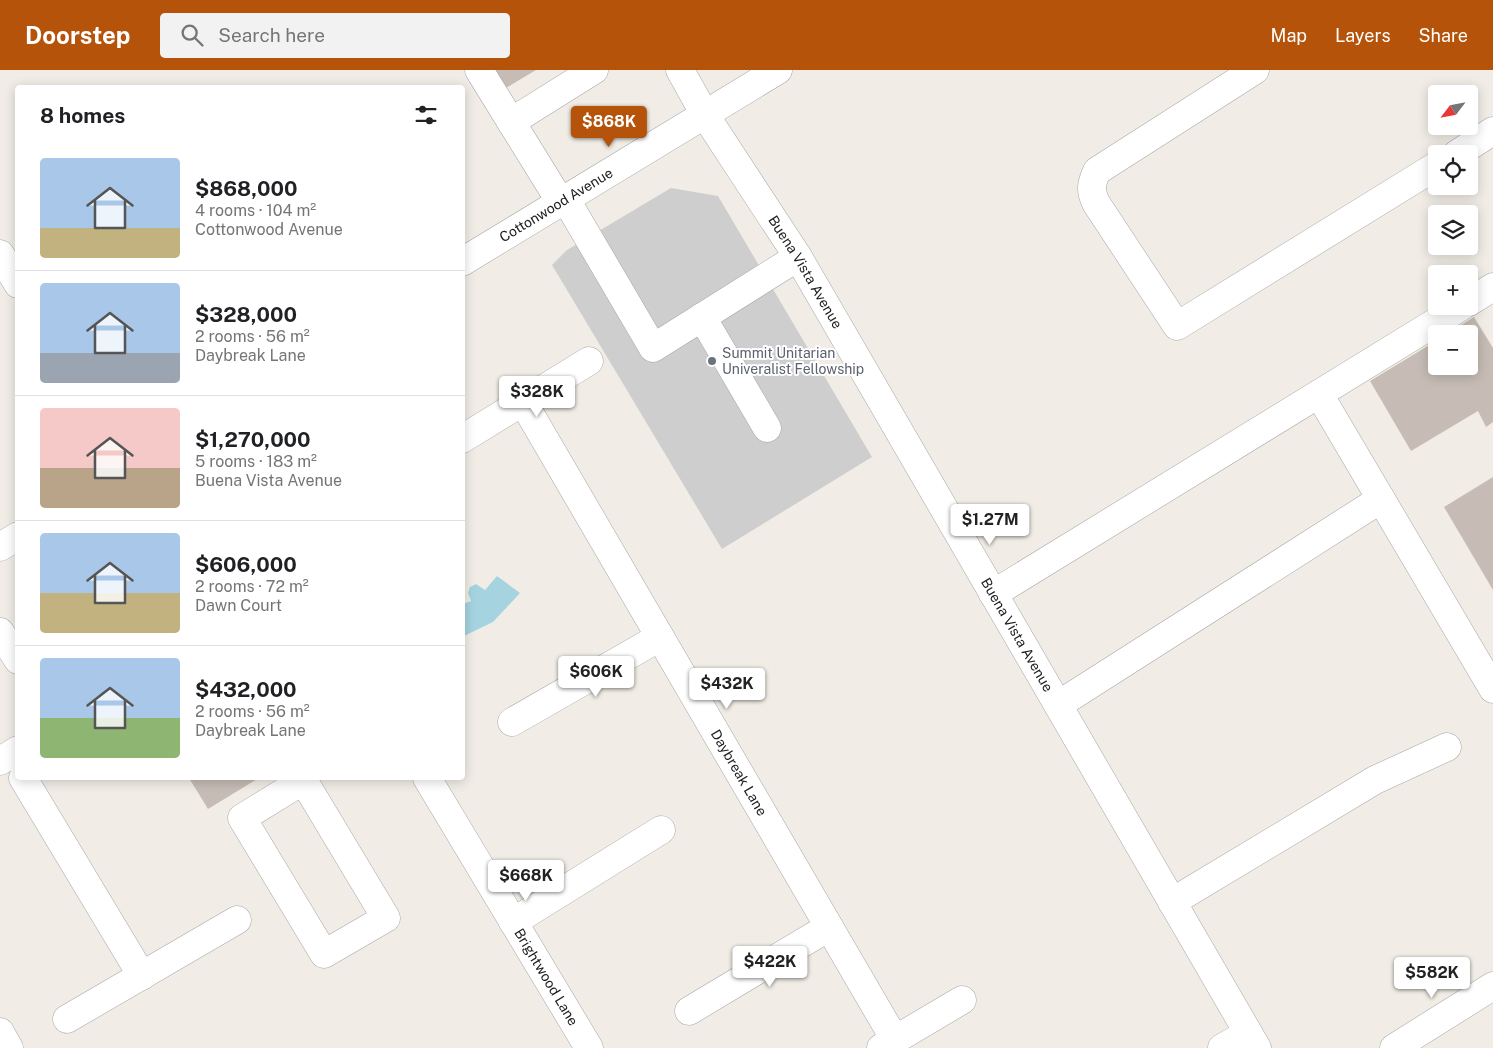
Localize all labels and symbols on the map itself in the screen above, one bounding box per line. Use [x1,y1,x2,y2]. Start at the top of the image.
north arrow [1428,85,1478,135]
pin: $868K [574,106,644,148]
street label: Cottonwood Avenue [496,164,616,245]
street label: Buena Vista Avenue [765,213,846,331]
place label: Summit Unitarian Univeralist Fellowship [722,345,864,377]
marker: Summit Unitarian Univeralist Fellowship [706,355,718,367]
pin: $328K [502,376,572,418]
pin: $1.27M [949,504,1031,546]
street label: Buena Vista Avenue [978,575,1057,695]
pin: $606K [561,656,631,698]
pin: $432K [692,668,762,710]
street label: Daybreak Lane [708,727,770,819]
pin: $668K [491,860,561,902]
street label: Brightwood Lane [511,926,582,1028]
pin: $422K [735,946,805,988]
pin: $582K [1397,956,1467,999]

